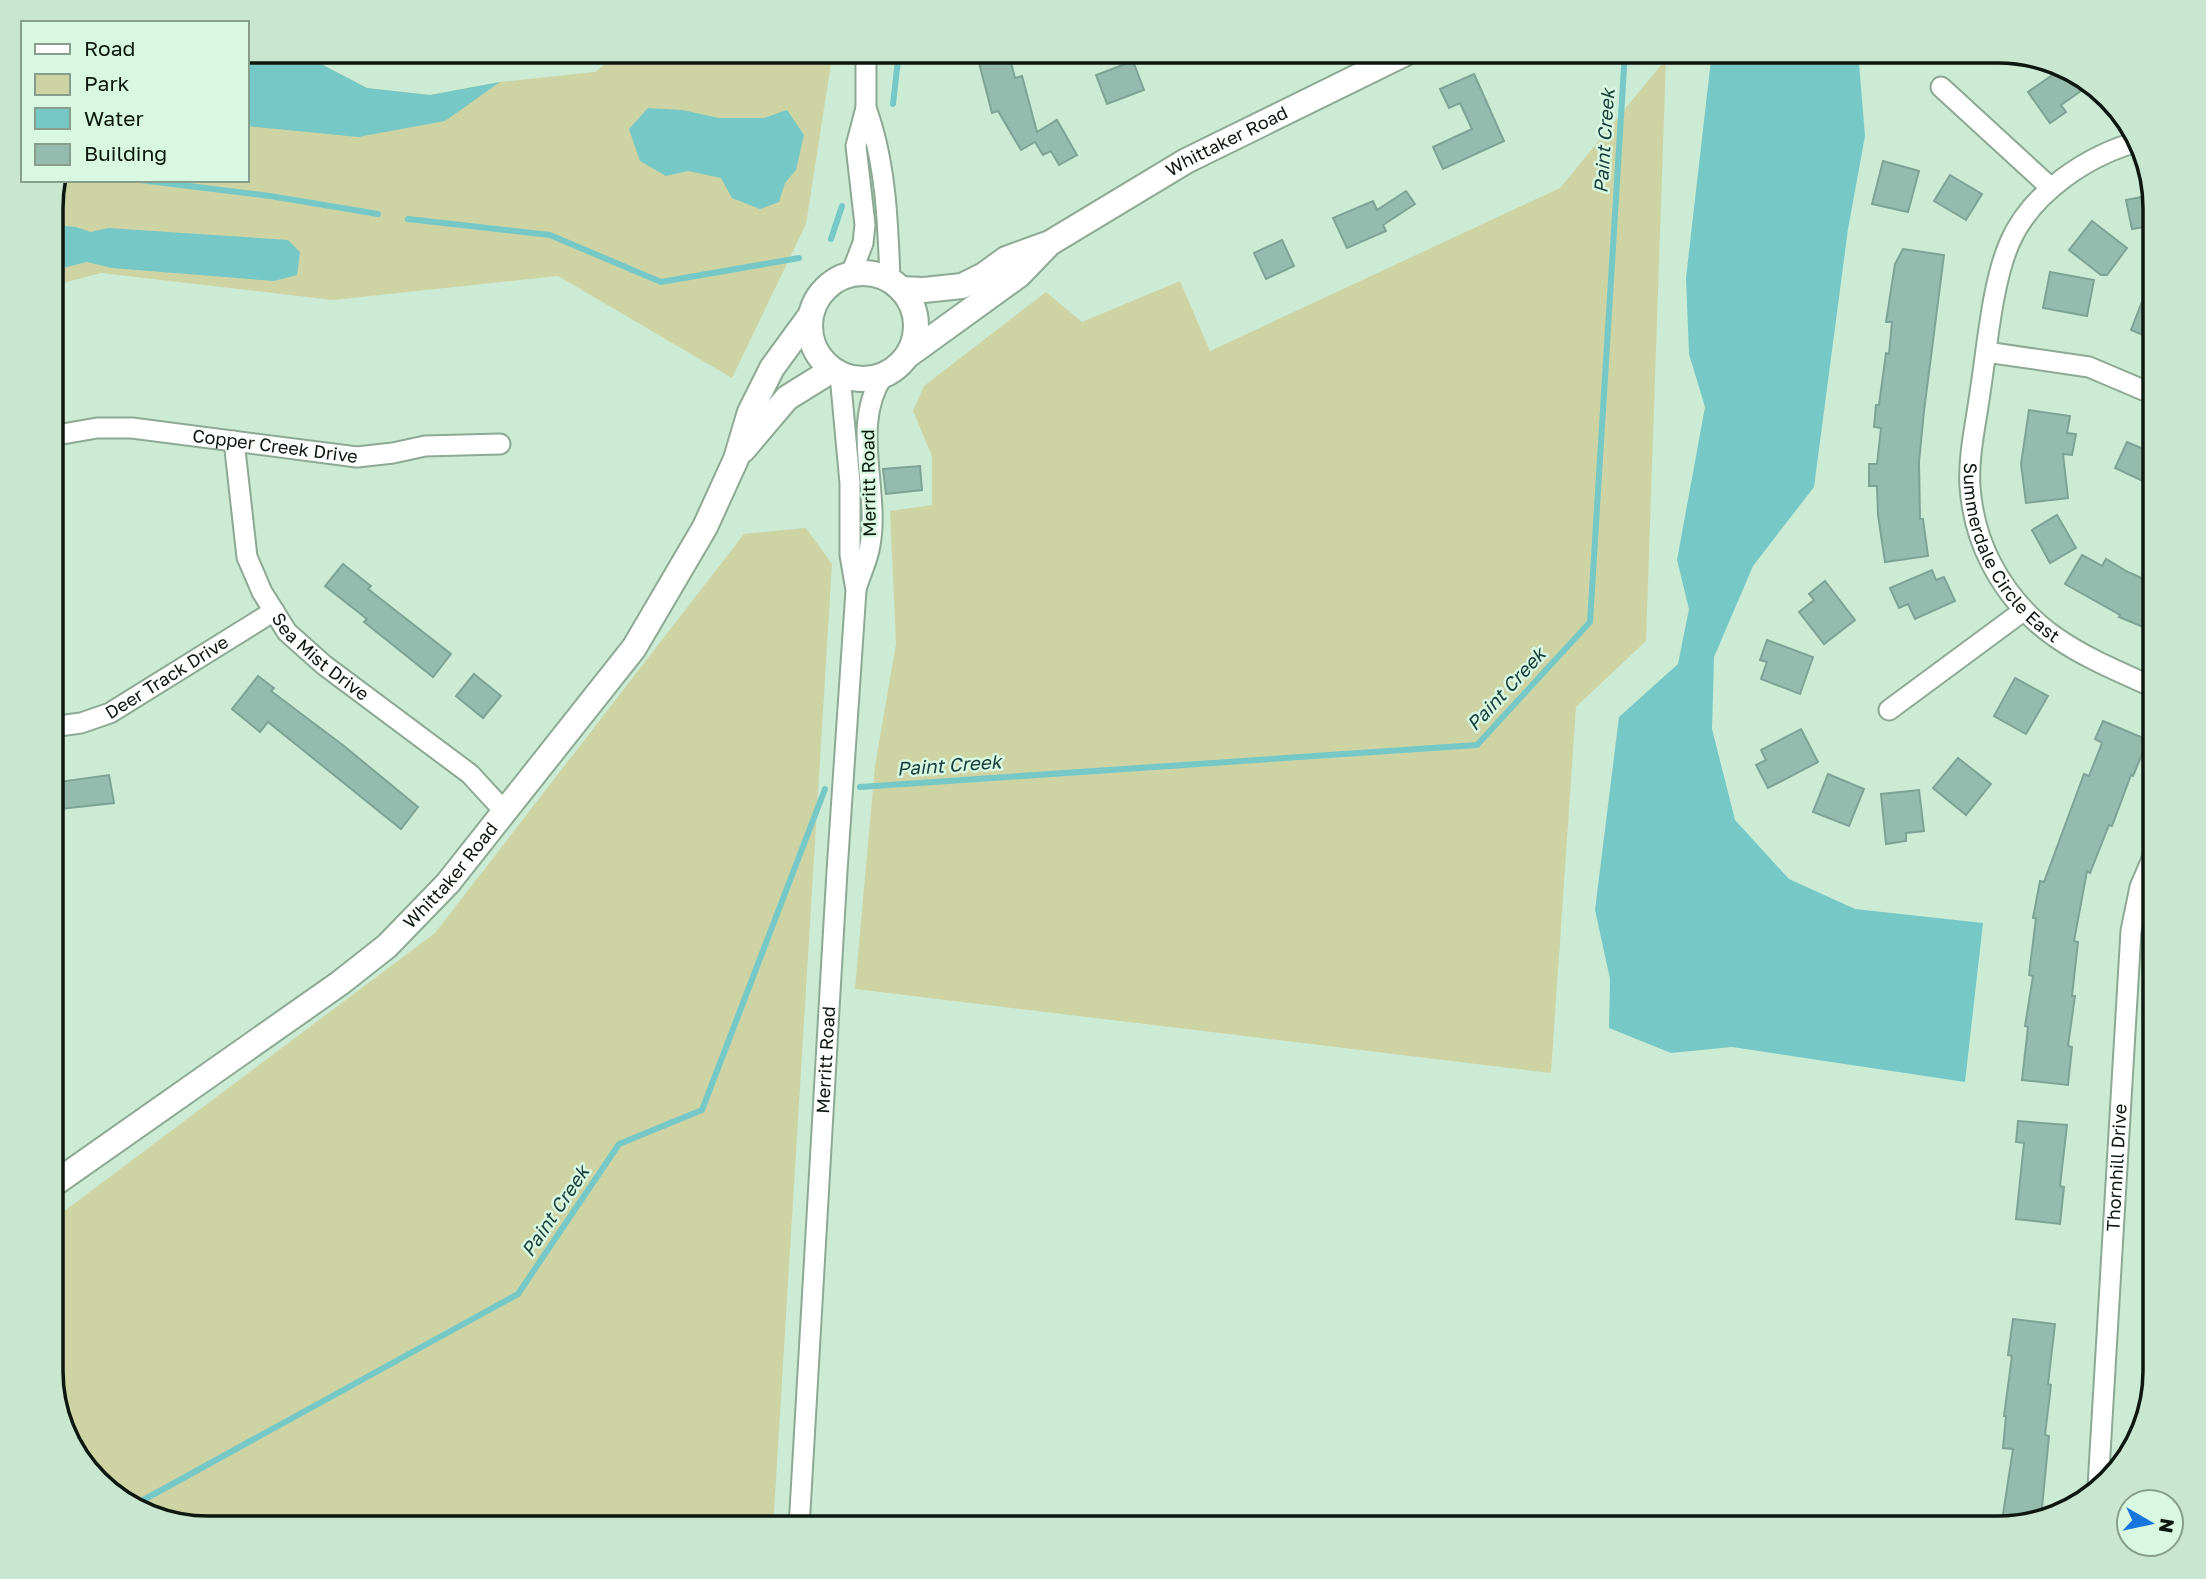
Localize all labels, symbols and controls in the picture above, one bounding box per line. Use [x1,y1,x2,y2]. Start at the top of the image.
legend [21,21,248,182]
text: Road [84,35,135,61]
text: Park [84,70,130,96]
water label: Paint Creek [1588,86,1619,194]
street label: Whittaker Road [1161,101,1291,181]
text: Water [84,105,144,131]
text: Building [84,140,167,166]
street label: Copper Creek Drive [191,424,359,467]
street label: Merritt Road [856,429,880,537]
street label: Summerdale Circle East [1960,462,2064,647]
street label: Sea Mist Drive [268,608,374,705]
street label: Deer Track Drive [101,630,232,723]
water label: Paint Creek [1461,641,1551,735]
water label: Paint Creek [896,749,1004,780]
street label: Whittaker Road [398,817,502,933]
street label: Merritt Road [811,1005,839,1114]
street label: Thornhill Drive [2101,1103,2131,1232]
water label: Paint Creek [516,1159,595,1261]
north arrow [2115,1488,2185,1558]
text: N [2155,1517,2180,1535]

